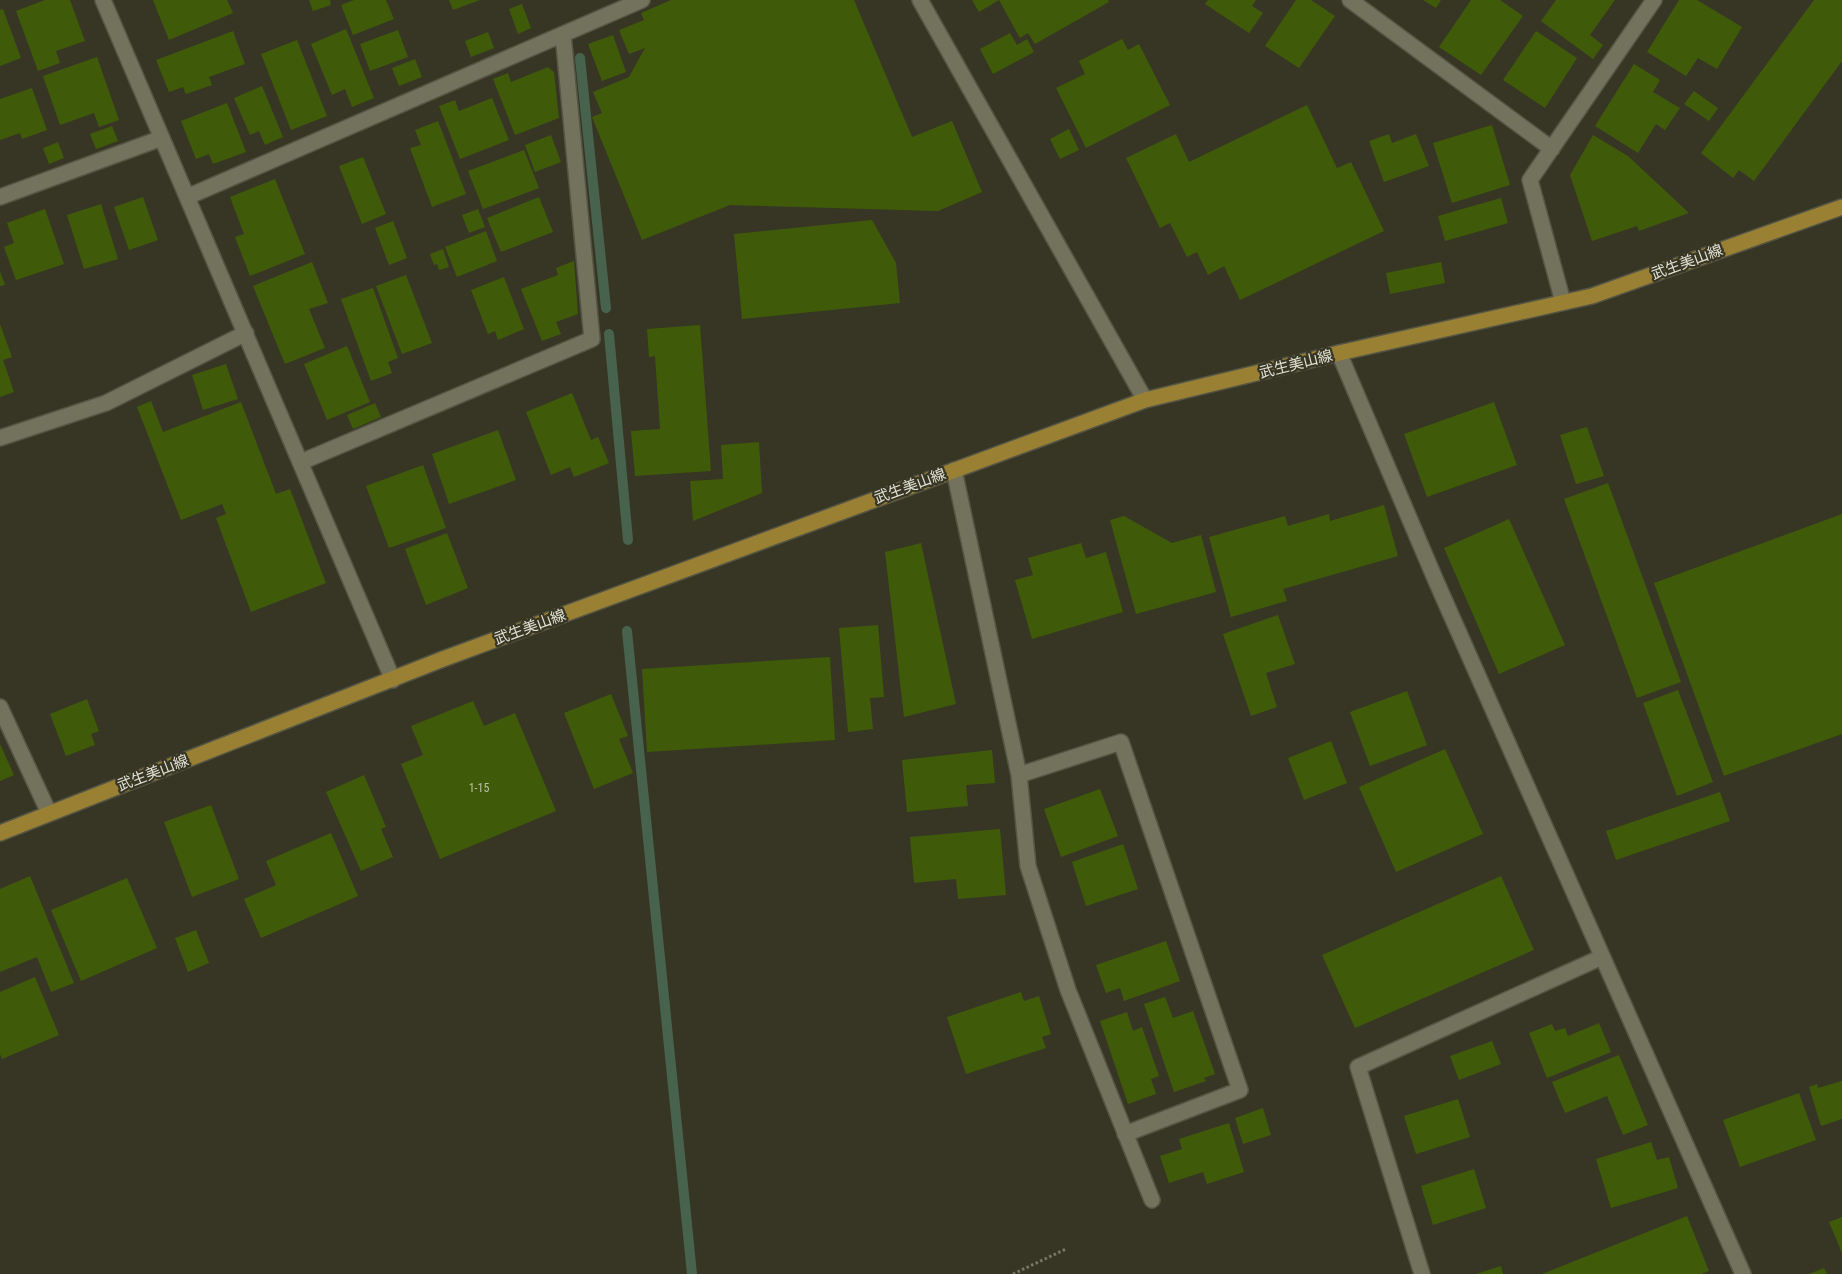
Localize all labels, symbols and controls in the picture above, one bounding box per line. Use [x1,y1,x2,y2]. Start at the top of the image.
street label: 武生美山線 [1649,241,1725,283]
street label: 武生美山線 [1257,346,1335,382]
street label: 武生美山線 [872,465,948,507]
street label: 武生美山線 [492,606,568,648]
street label: 武生美山線 [115,751,191,795]
house number: 1-15 [469,781,489,795]

